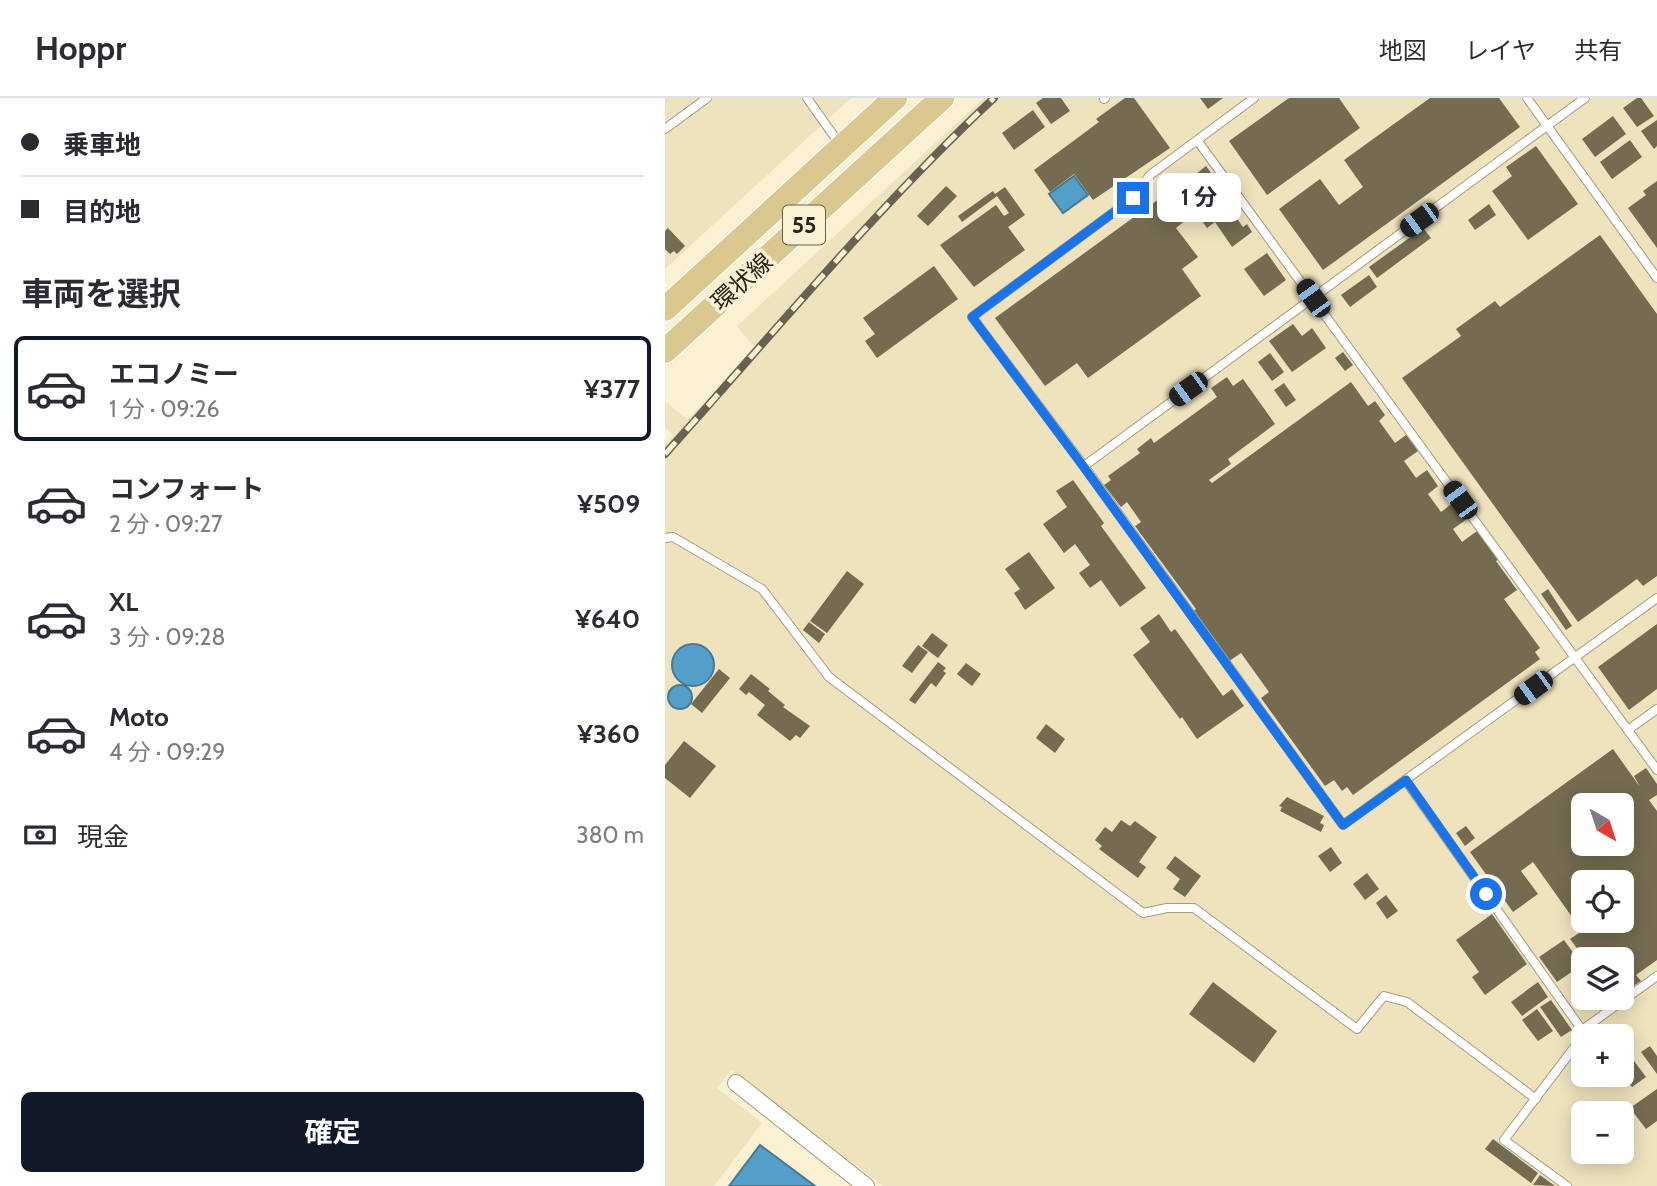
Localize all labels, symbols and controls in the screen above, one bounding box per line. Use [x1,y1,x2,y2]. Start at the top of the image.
text: Hoppr [35,28,126,68]
text: 地図 [1379,36,1427,65]
text: レイヤ [1465,36,1536,65]
text: 共有 [1574,36,1622,65]
text: 乗車地 [63,129,141,161]
callout: 1 分 [1157,174,1241,222]
route end [1117,182,1149,214]
text: 1 分 [1181,183,1217,211]
text: 目的地 [63,196,141,228]
car [1396,199,1443,241]
road number: 55 [783,206,825,244]
street label: 環状線 [705,247,778,316]
text: 車両を選択 [21,274,181,313]
car [1293,275,1334,321]
icon: car [25,357,88,420]
text: エコノミー [109,358,239,390]
car [1165,368,1212,410]
text: ¥377 [584,373,640,405]
text: 1 分 · 09:26 [109,395,220,423]
icon: car [25,472,88,535]
text: コンフォート [109,473,264,505]
car [1440,477,1481,523]
text: ¥509 [577,488,640,520]
text: 2 分 · 09:27 [109,510,223,538]
text: XL [109,586,138,618]
icon: car [25,587,88,650]
text: ¥640 [575,603,640,635]
text: 3 分 · 09:28 [109,623,225,651]
car [1510,667,1557,709]
text: Moto [109,701,169,733]
icon: car [25,702,88,765]
text: ¥360 [577,718,640,750]
text: 4 分 · 09:29 [109,738,225,766]
north arrow [1571,793,1635,856]
map controls [1571,793,1634,1164]
icon: cash [21,816,59,854]
text: 現金 [77,821,129,853]
text: 380 m [576,821,644,849]
button: locate [1571,870,1634,933]
route start [1470,878,1502,910]
button: layers [1571,947,1634,1010]
button: + [1571,1024,1634,1087]
button: 確定 [21,1092,644,1172]
button: − [1571,1101,1634,1164]

